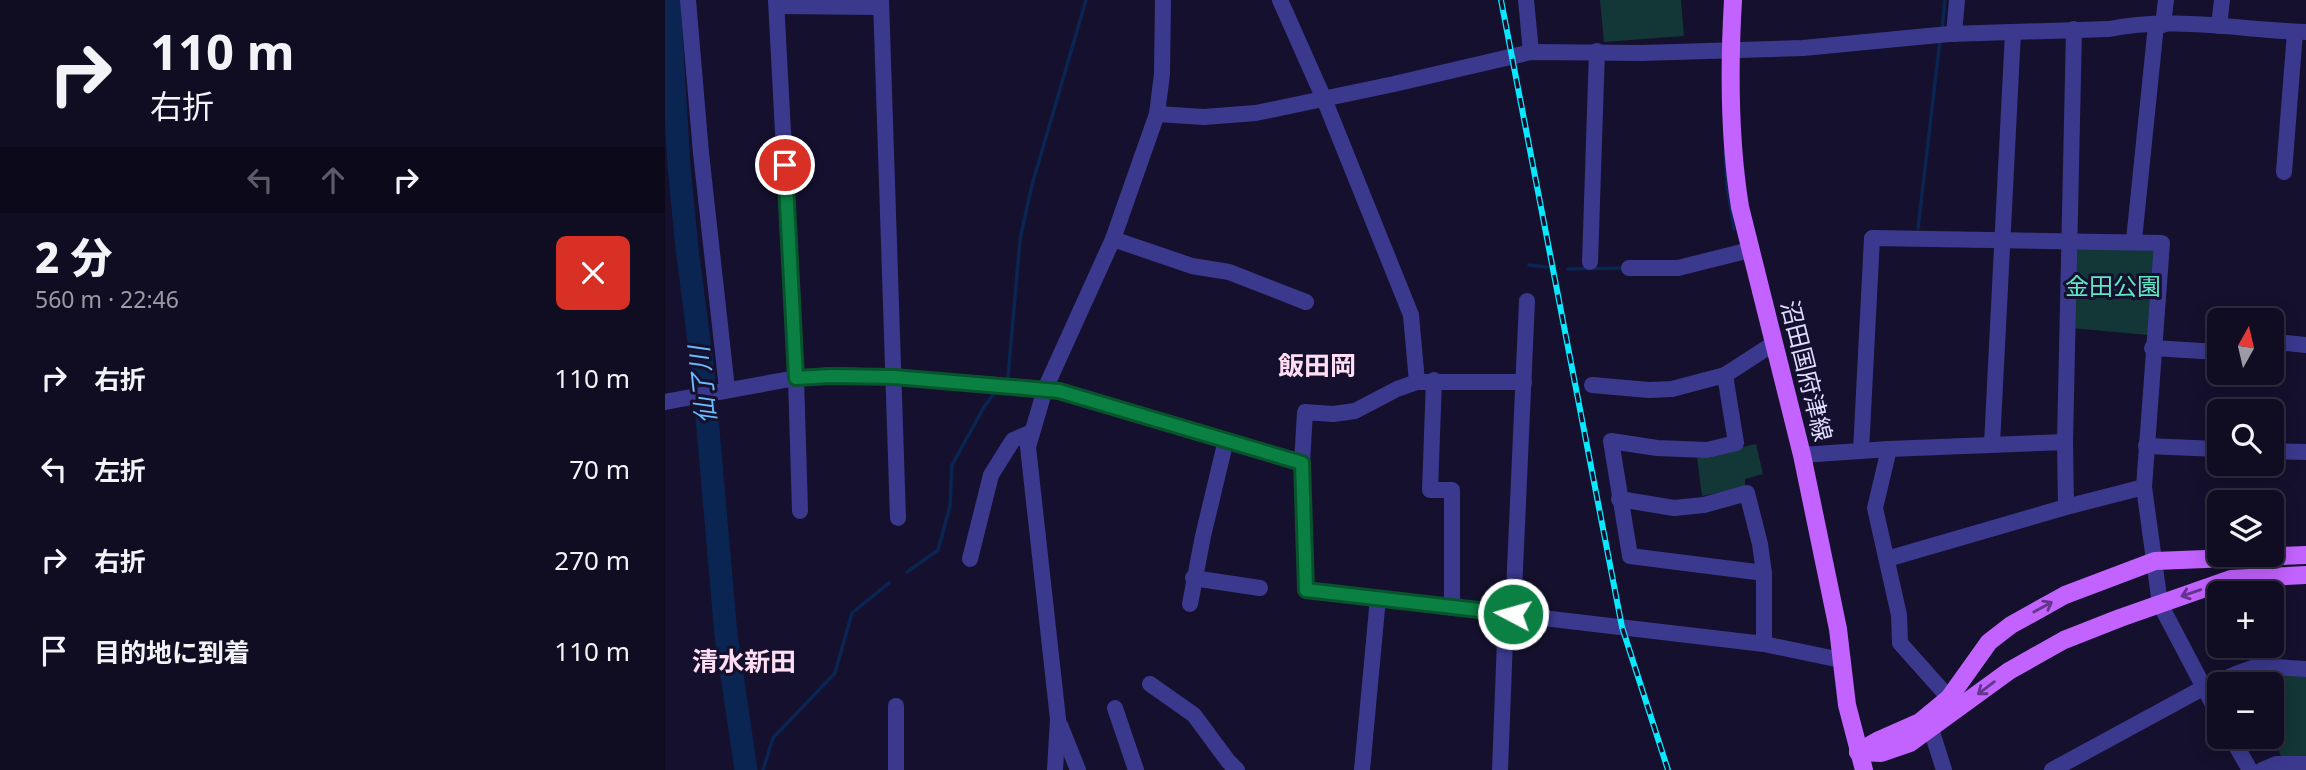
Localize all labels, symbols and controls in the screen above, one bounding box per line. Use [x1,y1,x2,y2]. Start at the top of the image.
text: 110 m [150,18,295,84]
icon: right [35,28,126,119]
text: 右折 [150,84,214,127]
pin [755,135,815,195]
icon: arrive [766,146,804,184]
icon: left [241,161,279,199]
icon: ahead [314,161,352,199]
icon: right [387,161,425,199]
text: 2 分 [35,228,112,285]
button: close [556,236,630,310]
park label: 金田公園 [2065,269,2161,302]
text: 560 m · 22:46 [35,283,179,315]
street label: 沼田国府津線 [1774,297,1841,444]
north arrow [2207,308,2284,385]
map controls [2207,308,2284,749]
water label: 仙了川 [680,341,724,426]
district label: 飯田岡 [1278,347,1356,383]
icon: right [35,359,73,397]
text: 110 m [554,360,630,396]
text: 右折 [94,361,146,397]
button: search [2207,399,2284,476]
icon: left [35,450,73,488]
text: 70 m [569,451,630,487]
text: 左折 [94,452,146,488]
button: layers [2207,490,2284,567]
icon: right [35,541,73,579]
text: 270 m [554,542,630,578]
text: 右折 [94,543,146,579]
position arrow [1476,577,1550,651]
button: + [2207,581,2284,658]
one-way arrow [2181,588,2203,600]
one-way arrow [2032,600,2052,614]
icon: arrive [35,632,73,670]
text: 110 m [554,633,630,669]
text: 目的地に到着 [94,634,250,670]
district label: 清水新田 [692,643,796,679]
button: − [2207,672,2284,749]
one-way arrow [1976,680,1995,695]

